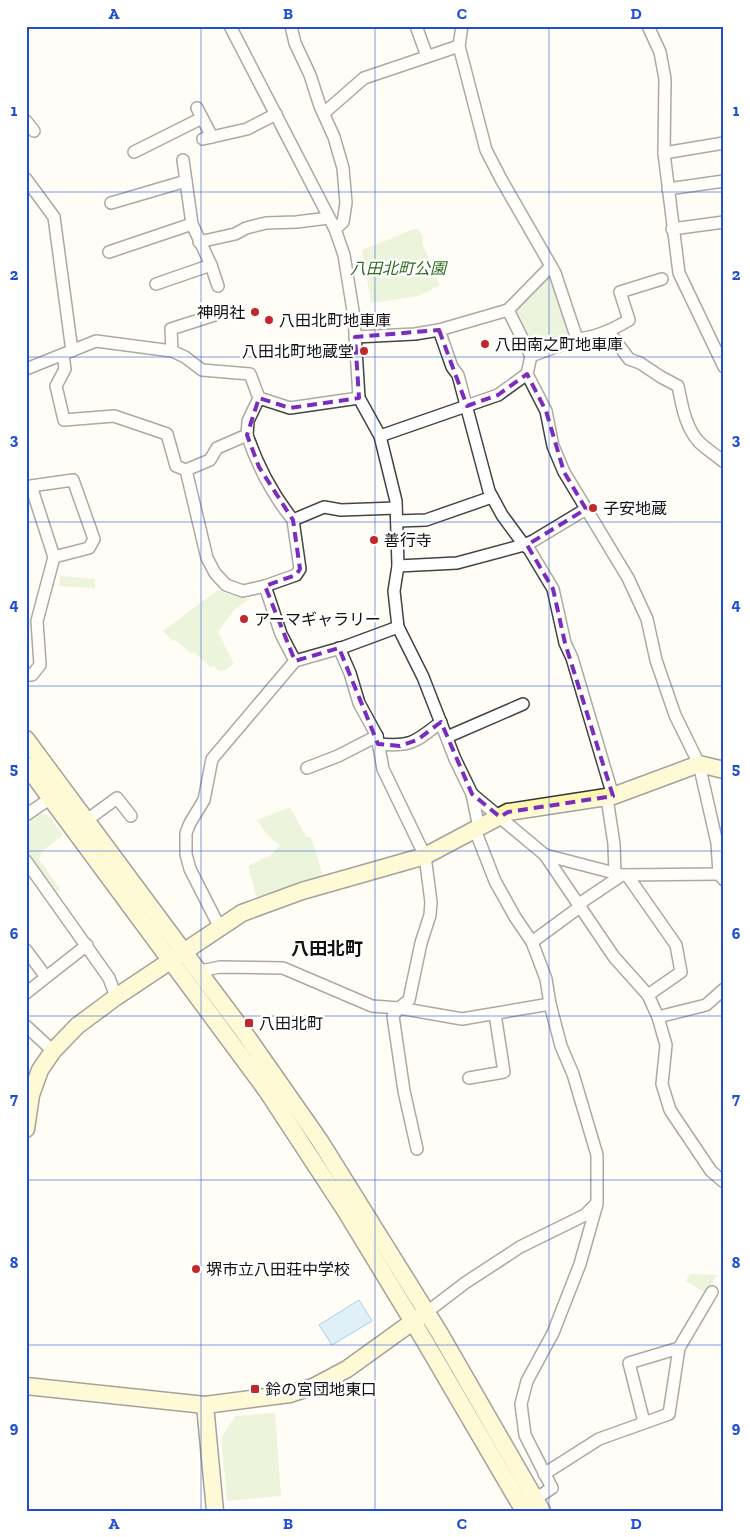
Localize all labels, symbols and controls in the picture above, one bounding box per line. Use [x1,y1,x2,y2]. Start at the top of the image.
text: A [109,4,120,23]
text: B [283,4,293,23]
text: C [457,4,467,23]
text: D [630,4,642,23]
text: 1 [11,101,18,120]
text: 1 [733,101,740,120]
park label: 八田北町公園 [350,259,448,278]
text: 2 [10,265,19,284]
text: 2 [732,265,741,284]
place label: 神明社 [197,303,245,322]
marker: 神明社 [249,306,261,318]
place label: 八田北町地車庫 [279,311,391,330]
marker: 八田北町地車庫 [263,314,275,326]
place label: 八田南之町地車庫 [495,335,623,354]
marker: 八田南之町地車庫 [479,338,491,350]
place label: 八田北町地蔵堂 [242,342,354,361]
marker: 八田北町地蔵堂 [358,345,370,357]
text: 3 [10,430,19,449]
text: 3 [732,430,741,449]
place label: 子安地蔵 [603,499,667,518]
marker: 子安地蔵 [587,502,599,514]
place label: 善行寺 [384,531,432,550]
marker: 善行寺 [368,534,380,546]
text: 4 [9,595,19,614]
text: 4 [731,595,741,614]
place label: アーマギャラリー [254,610,381,629]
marker: アーマギャラリー [238,613,250,625]
text: 5 [10,759,18,778]
text: 5 [732,759,740,778]
text: 6 [10,924,19,943]
text: 6 [732,924,741,943]
district label: 八田北町 [291,938,363,960]
place label: 八田北町 [259,1014,323,1033]
marker: 八田北町 [243,1017,255,1029]
text: 7 [10,1089,18,1108]
text: 7 [732,1089,740,1108]
text: 8 [10,1253,19,1272]
text: 8 [732,1253,741,1272]
place label: 堺市立八田荘中学校 [206,1260,350,1279]
marker: 堺市立八田荘中学校 [190,1263,202,1275]
place label: 鈴の宮団地東口 [265,1380,377,1399]
marker: 鈴の宮団地東口 [249,1383,261,1395]
text: 9 [10,1418,19,1437]
text: 9 [732,1418,741,1437]
text: A [109,1514,120,1533]
text: B [283,1514,293,1533]
text: C [457,1514,467,1533]
text: D [630,1514,642,1533]

